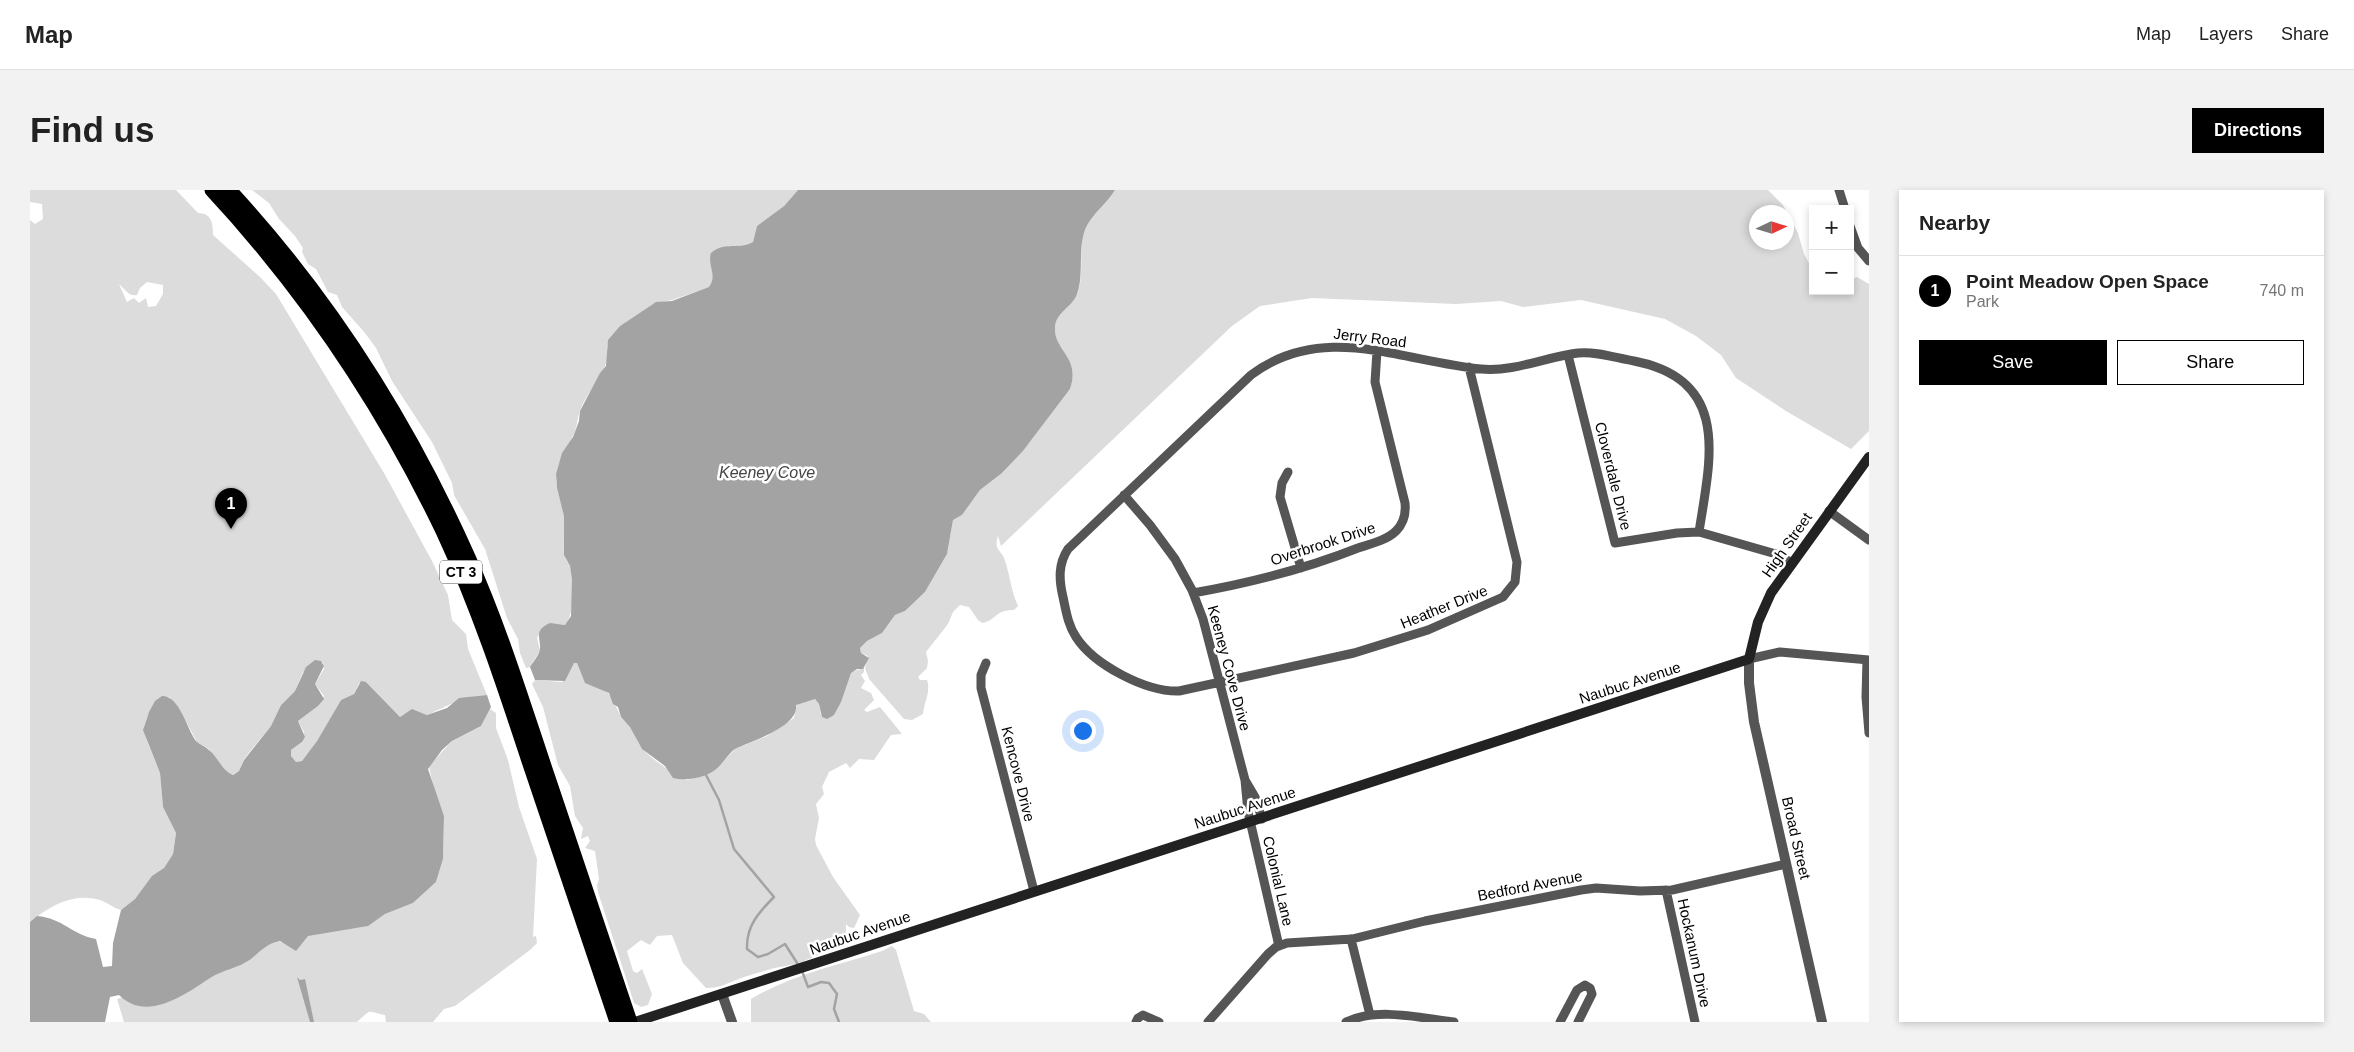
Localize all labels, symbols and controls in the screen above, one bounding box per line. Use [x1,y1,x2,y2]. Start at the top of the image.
text: Map [25,21,73,48]
text: Map [2136,24,2171,44]
text: Layers [2199,24,2253,44]
text: Share [2281,24,2329,44]
button: Directions [2192,108,2324,153]
text: Find us [30,110,154,149]
north arrow [1749,205,1794,250]
map controls [1809,205,1854,295]
button: + [1809,205,1854,250]
text: Nearby [1919,211,1990,234]
button: − [1809,250,1854,295]
text: Point Meadow Open Space [1966,271,2209,292]
text: 1 [1931,282,1939,299]
text: 740 m [2260,282,2304,299]
text: Park [1966,293,1999,310]
street label: Jerry Road [1333,325,1408,350]
button: Save [1919,340,2107,385]
button: Share [2117,340,2304,385]
street label: Cloverdale Drive [1592,420,1635,532]
water label: Keeney Cove [719,464,815,481]
pin: 1 [215,488,247,529]
street label: High Street [1758,508,1816,580]
street label: Overbrook Drive [1268,519,1377,568]
road number: CT 3 [440,561,482,584]
street label: Heather Drive [1398,581,1490,632]
street label: Keeney Cove Drive [1205,603,1254,732]
street label: Naubuc Avenue [1577,658,1683,707]
your location [1070,718,1096,744]
street label: Kencove Drive [998,724,1039,823]
street label: Naubuc Avenue [1192,783,1298,832]
street label: Broad Street [1779,795,1814,882]
street label: Colonial Lane [1260,834,1297,927]
street label: Bedford Avenue [1476,867,1584,904]
street label: Hockanum Drive [1675,897,1714,1009]
street label: Naubuc Avenue [807,907,913,958]

